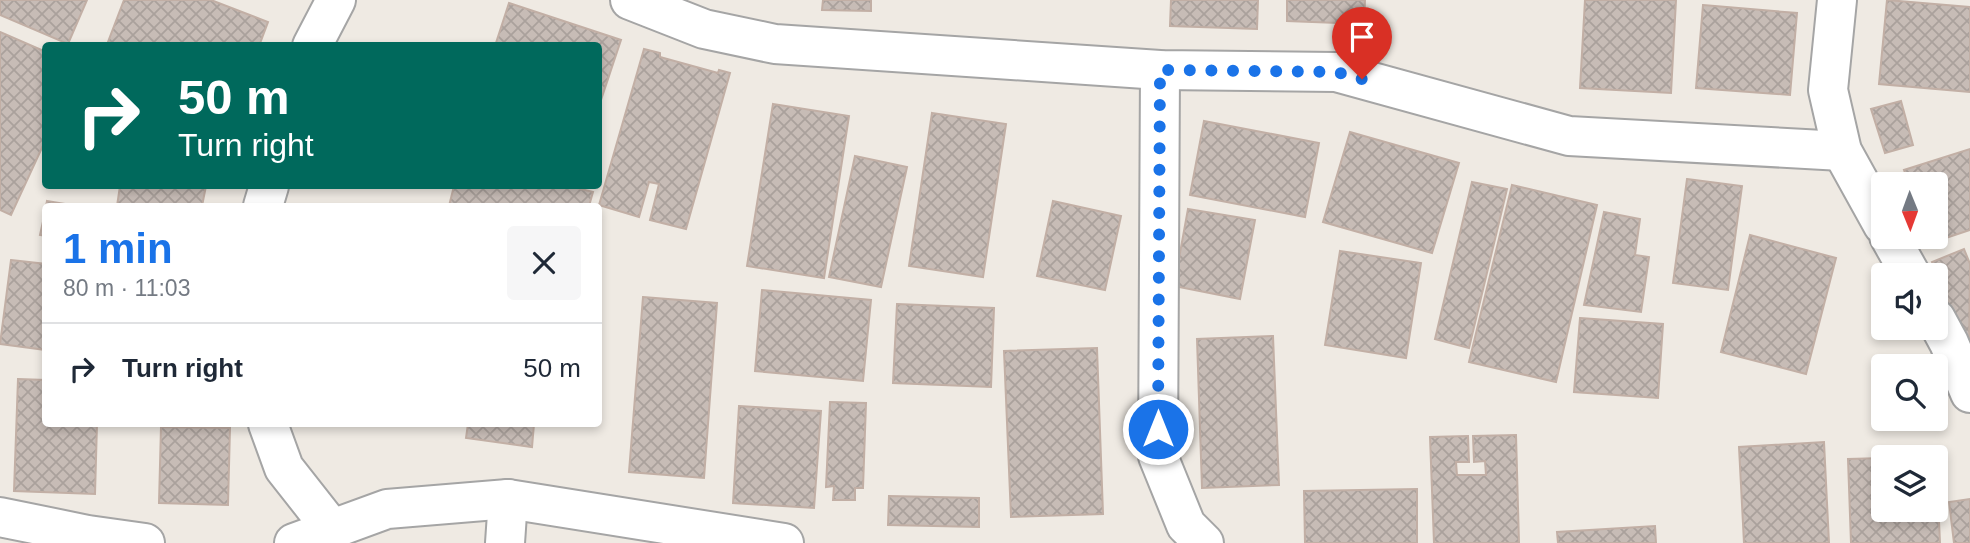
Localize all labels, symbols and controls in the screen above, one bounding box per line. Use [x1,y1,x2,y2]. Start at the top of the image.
pin [1332,7,1392,79]
icon: arrive [1343,18,1381,56]
icon: right [63,70,154,161]
text: 50 m [178,70,290,124]
text: Turn right [178,127,314,163]
north arrow [1871,172,1948,248]
map controls [1871,172,1948,522]
text: 1 min [63,225,173,272]
button: close [507,226,581,300]
button: sound [1871,263,1948,340]
text: 80 m · 11:03 [63,275,190,301]
icon: right [63,350,101,388]
text: Turn right [122,353,243,383]
text: 50 m [523,353,581,383]
button: search [1871,354,1948,431]
position arrow [1121,392,1195,466]
button: layers [1871,445,1948,522]

